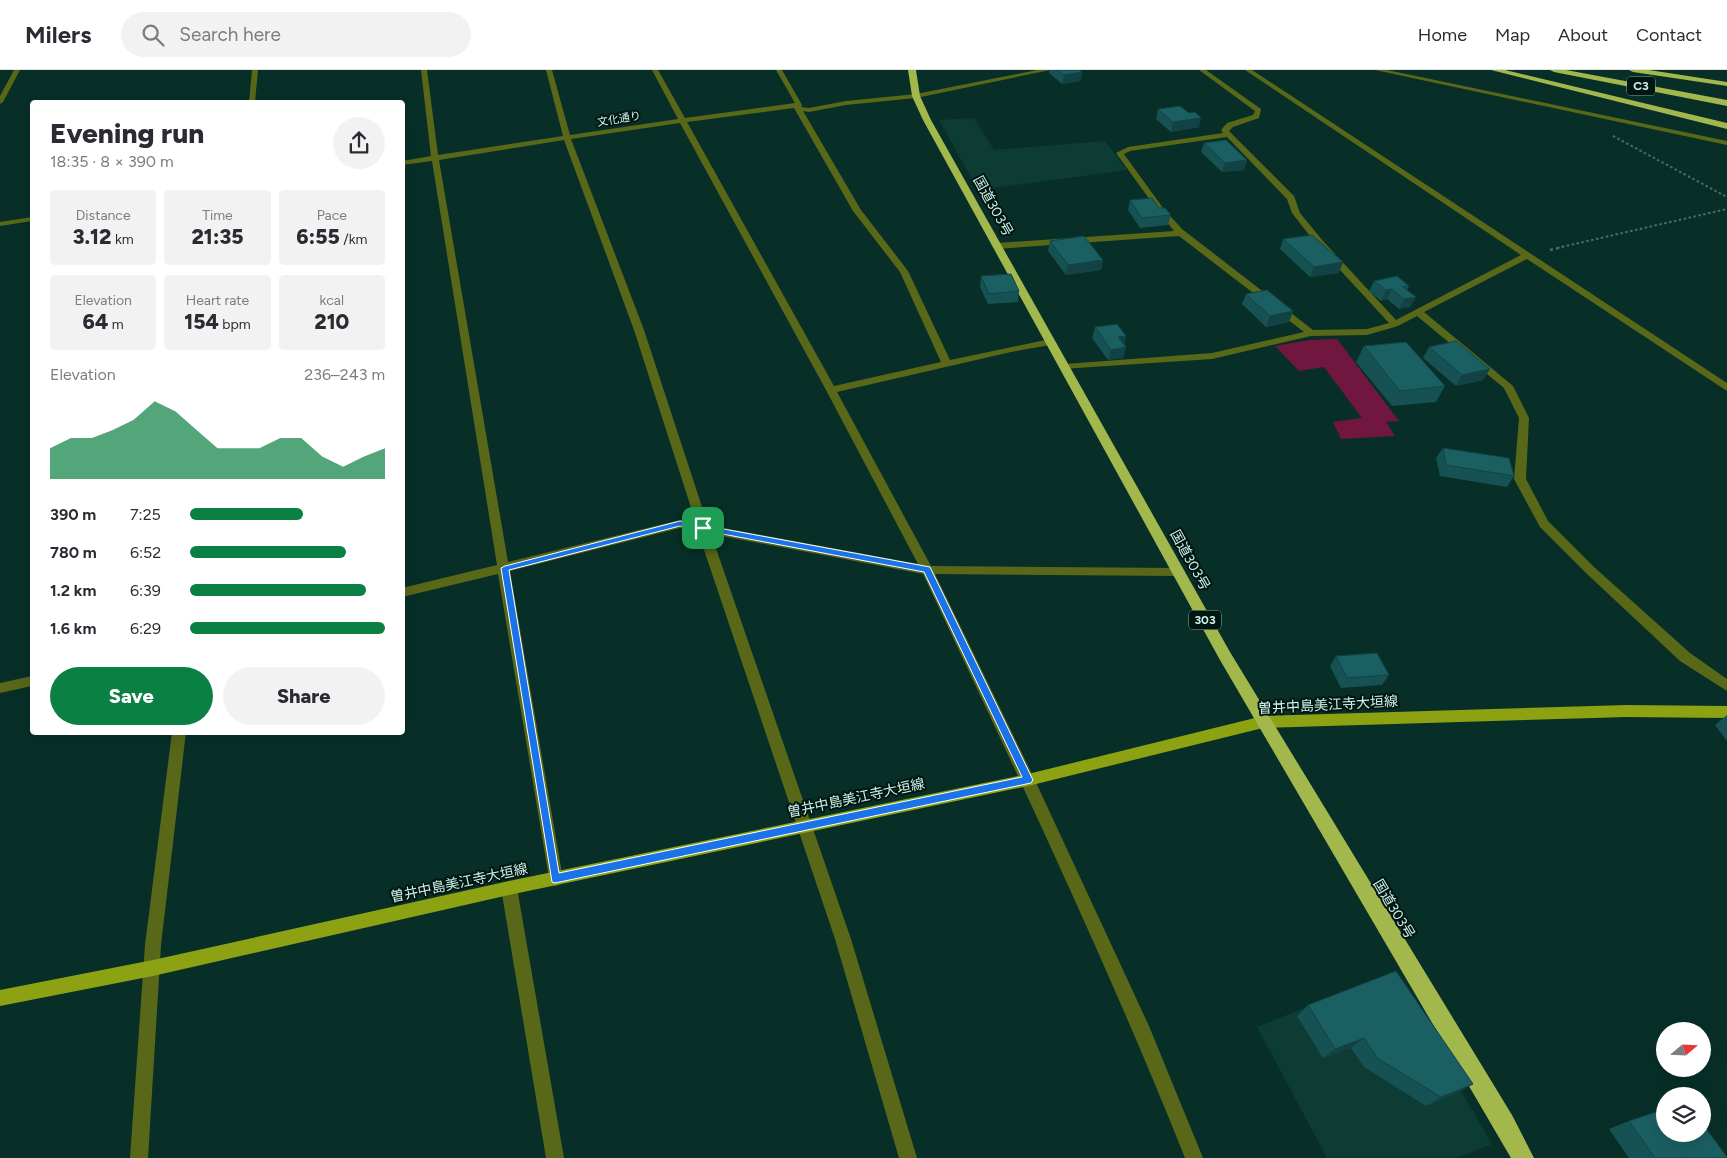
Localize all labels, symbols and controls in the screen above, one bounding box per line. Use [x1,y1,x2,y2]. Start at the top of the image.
search box [121,12,471,57]
text: Milers [25,20,91,49]
icon: search [139,21,167,49]
text: Search here [179,23,281,46]
text: Home [1418,24,1467,46]
text: Map [1495,24,1530,46]
text: About [1558,24,1608,46]
text: Contact [1636,24,1702,46]
road number: C3 [1627,77,1655,96]
street label: 文化通り [596,109,642,129]
text: Evening run [50,116,204,150]
button: share [333,117,385,169]
text: 18:35 · 8 × 390 m [50,152,174,171]
street label: 国道303号 [970,173,1016,239]
text: Distance [76,207,131,224]
text: Time [202,207,233,224]
text: Pace [317,207,347,224]
text: 3.12 [73,224,111,249]
text: 21:35 [191,224,244,249]
text: 6:55 [296,224,340,249]
text: km [111,231,134,248]
text: /km [340,231,367,248]
text: Elevation [74,292,132,309]
text: Heart rate [186,292,249,309]
text: kcal [320,292,344,309]
text: 64 [83,309,108,334]
text: 154 [184,309,219,334]
text: 210 [314,309,349,334]
text: m [108,316,124,333]
text: bpm [219,316,251,333]
text: Elevation [50,365,116,384]
text: 236–243 m [304,365,385,384]
text: 390 m [50,505,96,524]
text: 7:25 [130,505,161,524]
pin [682,507,724,549]
icon: arrive [689,514,717,542]
street label: 国道303号 [1167,527,1213,593]
text: 780 m [50,543,97,562]
text: 6:52 [130,543,161,562]
text: 1.2 km [50,581,96,600]
text: 6:39 [130,581,161,600]
road number: 303 [1189,610,1221,630]
text: 1.6 km [50,619,96,638]
text: 6:29 [130,619,161,638]
button: Save [50,667,213,725]
button: Share [223,667,385,725]
street label: 曽井中島美江寺大垣線 [1258,693,1398,717]
street label: 曽井中島美江寺大垣線 [786,775,926,821]
street label: 曽井中島美江寺大垣線 [389,860,529,906]
street label: 国道303号 [1370,876,1418,942]
north arrow [1656,1022,1711,1078]
map controls [1656,1022,1711,1142]
button: layers [1656,1087,1711,1142]

